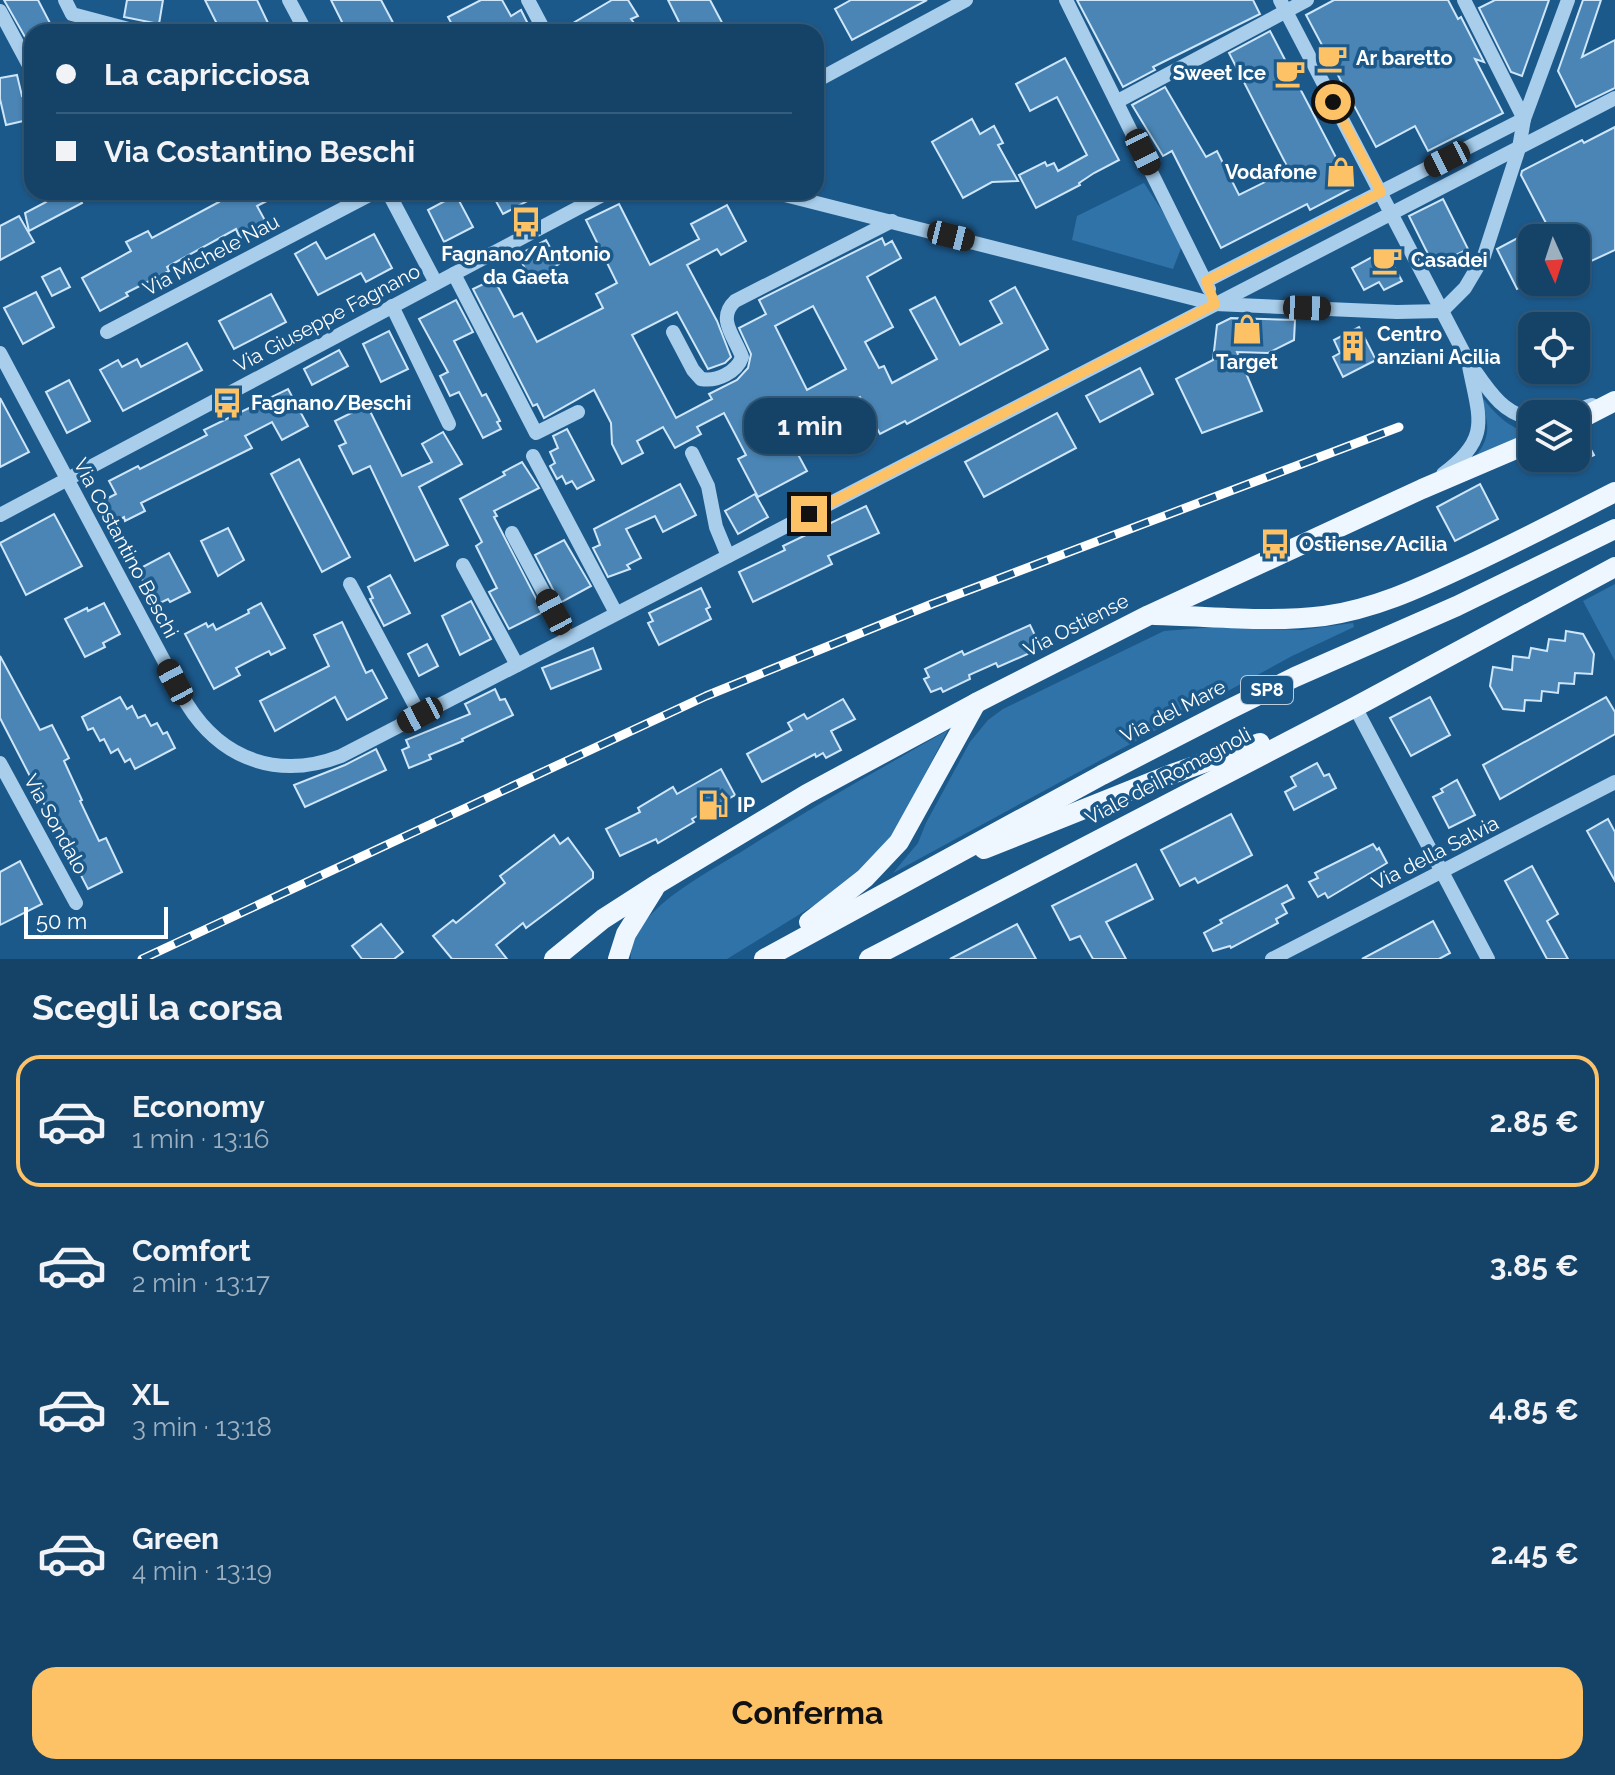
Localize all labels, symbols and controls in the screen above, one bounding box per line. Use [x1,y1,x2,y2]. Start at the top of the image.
cafe icon: Ar baretto [1315,41,1349,75]
place label: Ar baretto [1356,46,1453,70]
cafe icon: Sweet Ice [1273,56,1307,90]
text: La capricciosa [104,57,310,92]
place label: Sweet Ice [1173,61,1266,85]
route start [1315,84,1351,120]
car [1122,125,1164,179]
text: Via Costantino Beschi [104,134,415,169]
car [1420,137,1474,181]
shop icon: Vodafone [1324,155,1358,189]
place label: Vodafone [1225,160,1317,184]
bus stop icon: Fagnano/Antonio da Gaeta [509,205,543,239]
street label: Via Michele Nau [139,209,283,301]
car [925,219,977,253]
north arrow [1518,224,1590,296]
map controls [1518,224,1590,472]
place label: Fagnano/Antonio da Gaeta [441,242,611,289]
cafe icon: Casadei [1370,243,1404,277]
place label: Casadei [1411,248,1488,272]
street label: Via Giuseppe Fagnano [230,259,424,377]
car [1283,295,1331,321]
shop icon: Target [1230,312,1264,346]
button: locate [1518,312,1590,384]
place label: Centro anziani Acilia [1377,322,1501,369]
building icon: Centro anziani Acilia [1336,329,1370,363]
place label: Target [1216,350,1278,374]
bus stop icon: Fagnano/Beschi [210,386,244,420]
place label: Fagnano/Beschi [251,391,411,415]
callout: 1 min [743,398,875,454]
button: layers [1518,400,1590,472]
text: 1 min [777,411,843,441]
street label: Via Costantino Beschi [68,454,184,642]
route end [791,496,827,532]
bus stop icon: Ostiense/Acilia [1258,527,1292,561]
place label: Ostiense/Acilia [1299,532,1447,556]
car [532,585,576,639]
street label: Via Ostiense [1020,588,1133,662]
car [153,655,197,709]
street label: Via del Mare [1116,674,1230,748]
road number: SP8 [1241,676,1293,704]
car [393,693,447,737]
street label: Viale dei Romagnoli [1081,722,1255,830]
street label: Via Sondalo [19,770,93,878]
fuel station icon: IP [696,788,730,822]
place label: IP [737,793,756,817]
street label: Via della Salvia [1368,811,1502,895]
scale bar [24,903,168,939]
text: 50 m [36,908,87,934]
text: Scegli la corsa [32,986,283,1028]
icon: car [36,1085,108,1157]
text: Economy [132,1089,265,1124]
text: 2.85 € [1489,1104,1579,1139]
text: 1 min · 13:16 [132,1124,269,1154]
icon: car [36,1229,108,1301]
text: Comfort [132,1233,251,1268]
text: 3.85 € [1490,1248,1579,1283]
text: 2 min · 13:17 [132,1268,270,1298]
icon: car [36,1373,108,1445]
text: XL [132,1377,169,1412]
text: 4.85 € [1489,1392,1579,1427]
text: 3 min · 13:18 [132,1412,272,1442]
icon: car [36,1517,108,1589]
text: Green [132,1521,219,1556]
text: 2.45 € [1490,1536,1579,1571]
text: 4 min · 13:19 [132,1556,272,1586]
button: Conferma [32,1667,1583,1759]

